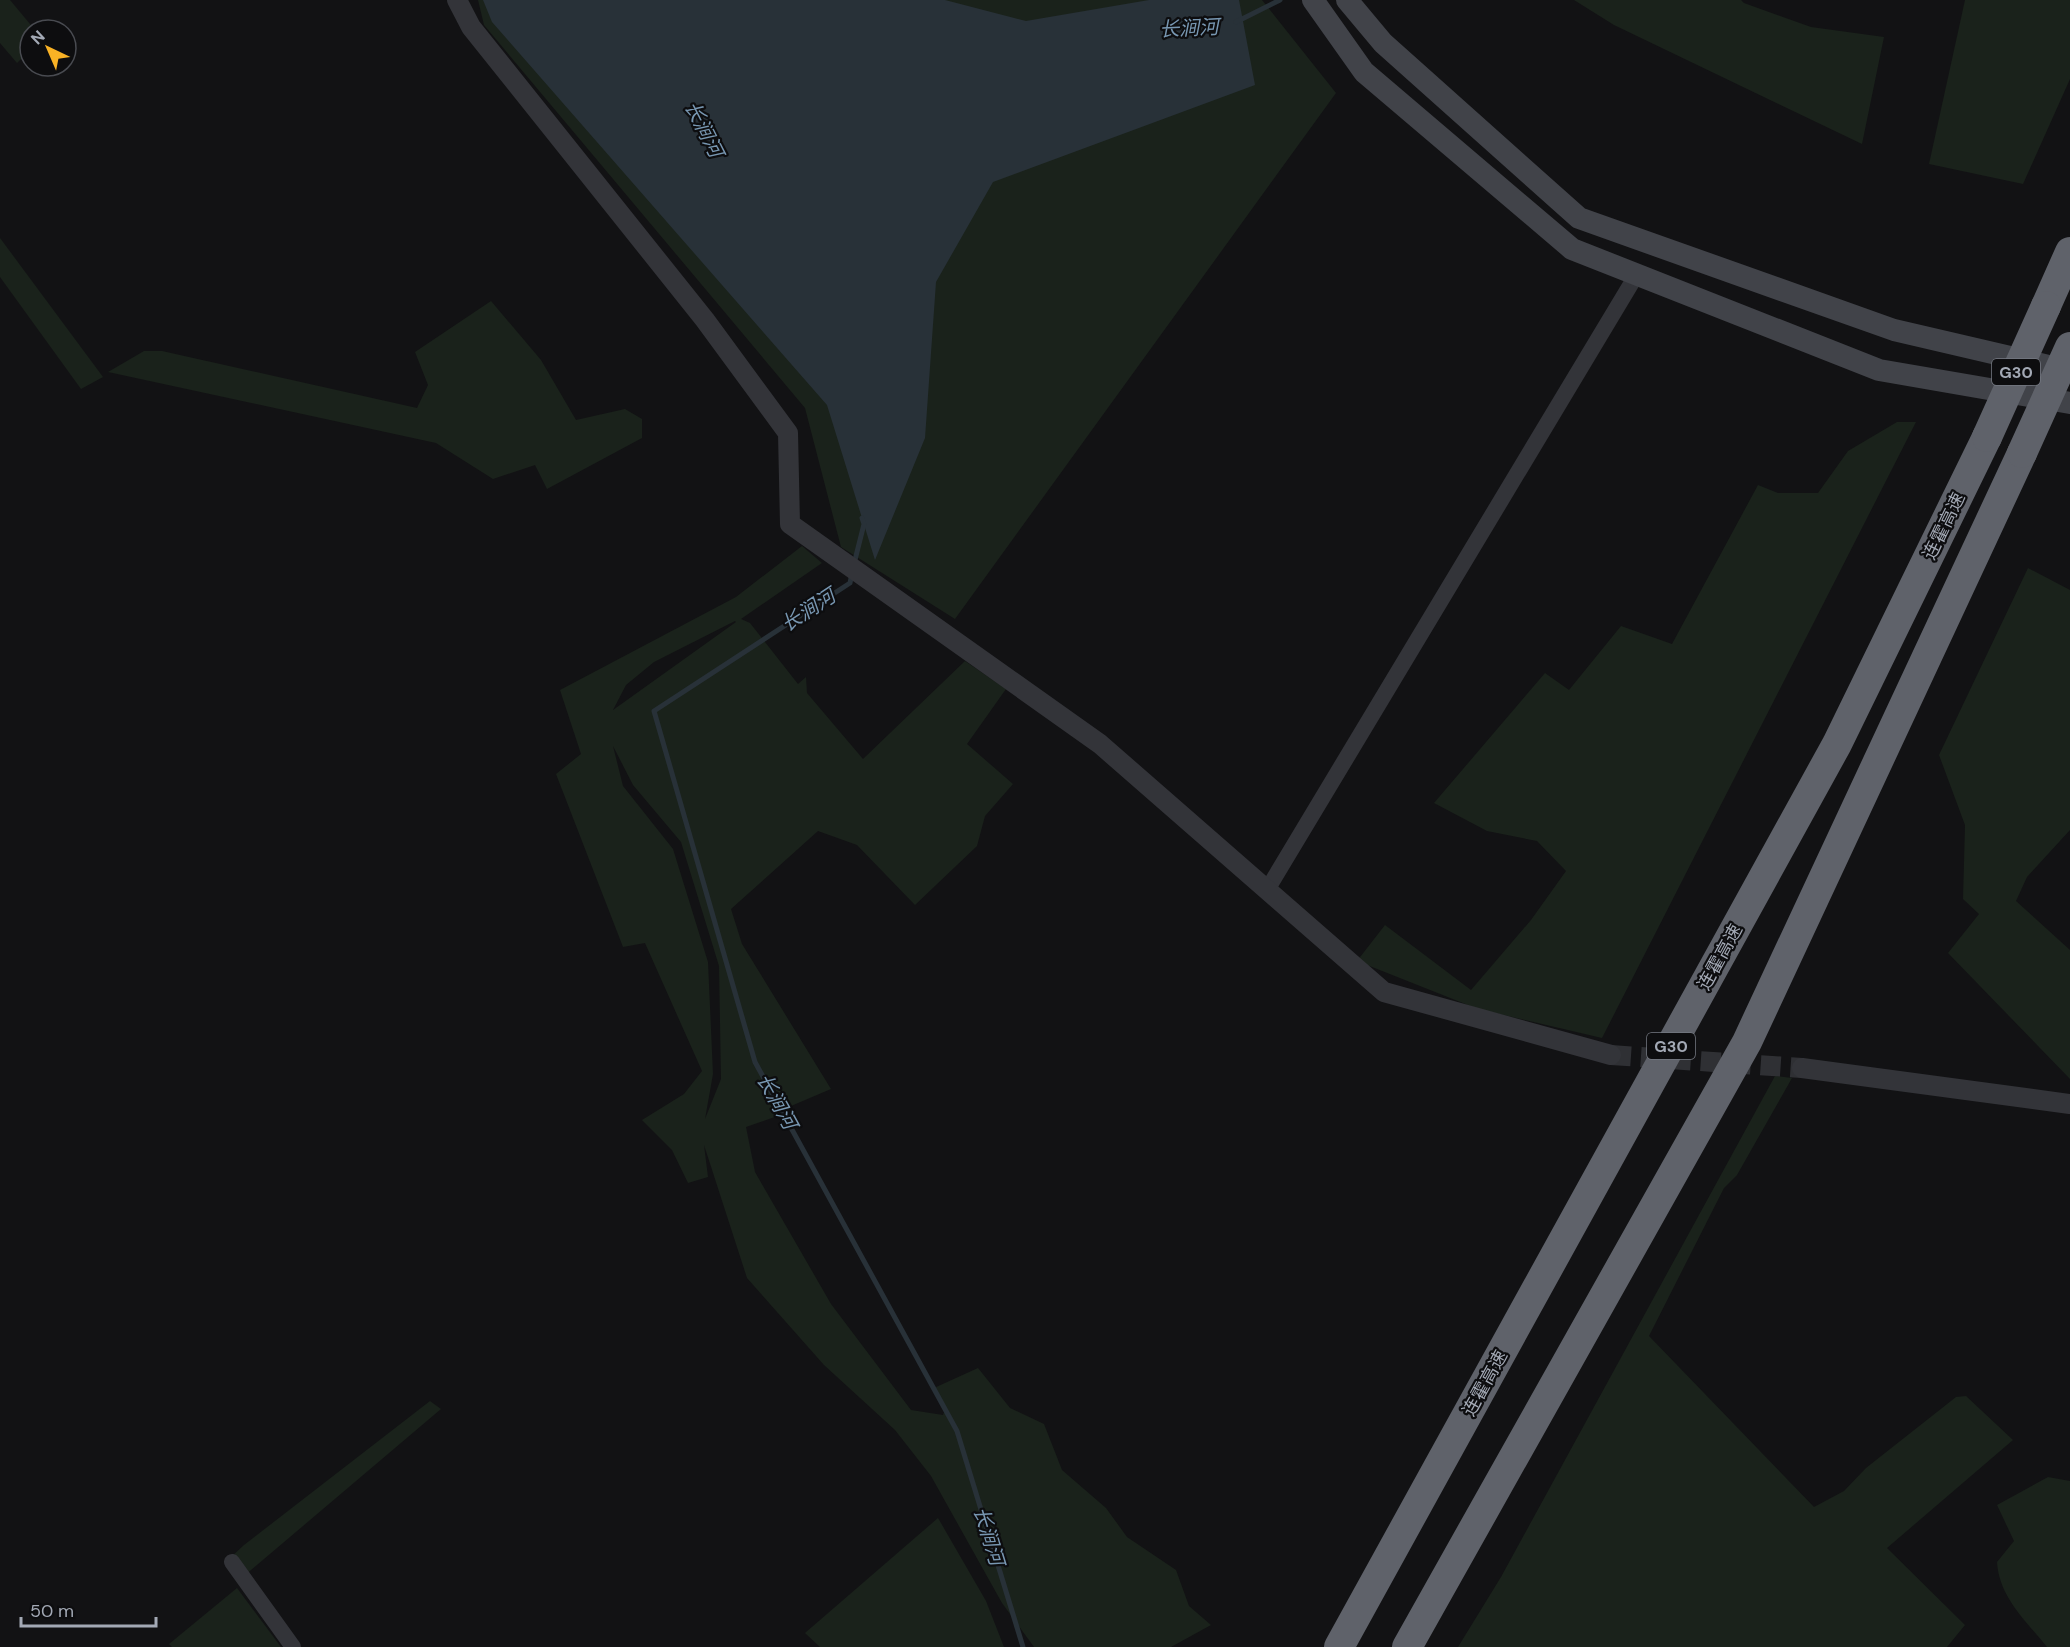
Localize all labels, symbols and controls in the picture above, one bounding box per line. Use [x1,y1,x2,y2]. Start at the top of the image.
water label: 长涧河 [1158,13,1224,43]
north arrow [18,18,78,78]
text: N [26,26,49,49]
water label: 长涧河 [679,96,731,165]
road number: G30 [1992,359,2040,385]
street label: 连霍高速 [1917,488,1971,564]
water label: 长涧河 [776,581,844,637]
street label: 连霍高速 [1692,920,1748,994]
road number: G30 [1647,1033,1695,1059]
water label: 长涧河 [751,1068,805,1137]
street label: 连霍高速 [1457,1346,1513,1420]
water label: 长涧河 [968,1504,1011,1572]
scale bar [21,1590,156,1628]
text: 50 m [30,1599,74,1623]

